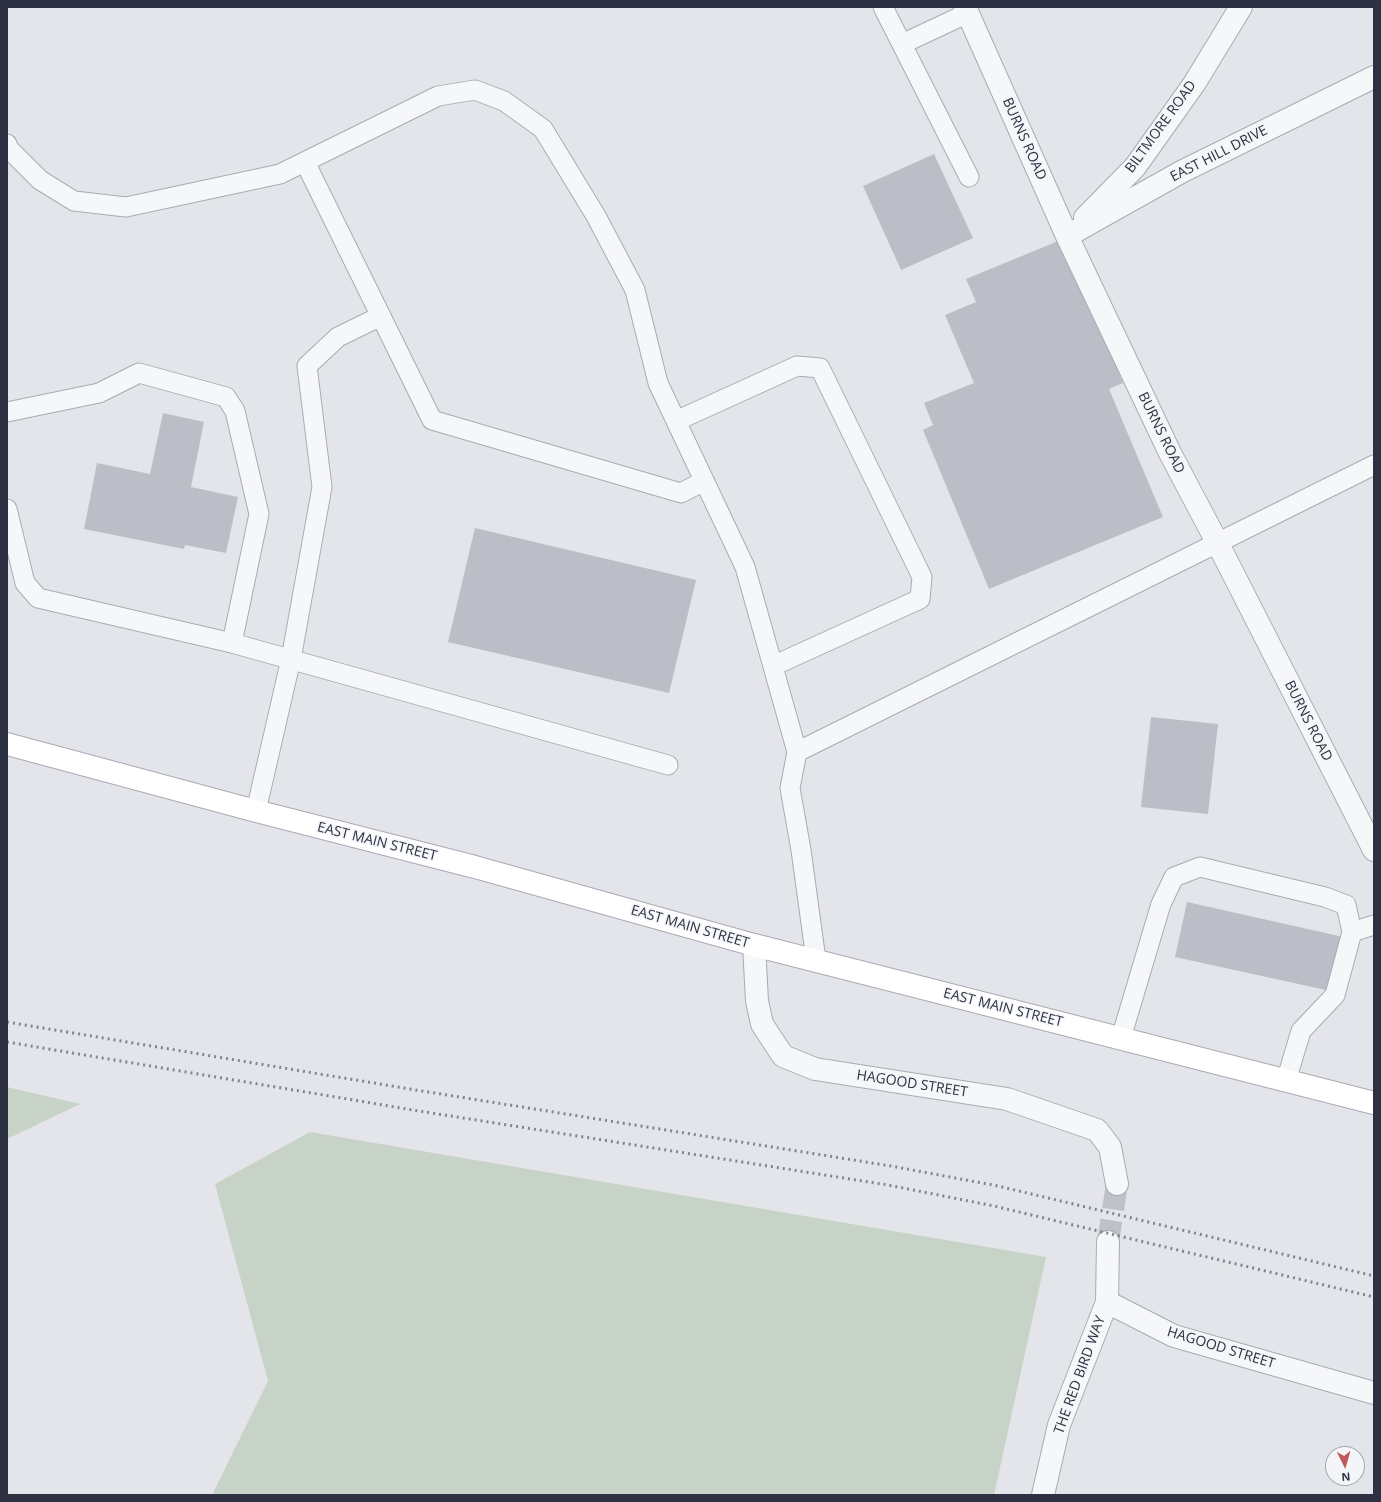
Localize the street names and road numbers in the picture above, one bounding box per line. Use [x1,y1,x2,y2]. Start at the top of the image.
street label: BILTMORE ROAD [1122,78,1200,176]
street label: BURNS ROAD [998,95,1050,183]
street label: EAST HILL DRIVE [1168,122,1270,186]
street label: BURNS ROAD [1134,390,1188,476]
street label: BURNS ROAD [1280,678,1336,764]
street label: EAST MAIN STREET [316,819,438,865]
street label: EAST MAIN STREET [629,902,751,952]
street label: EAST MAIN STREET [942,985,1064,1031]
street label: HAGOOD STREET [855,1067,969,1101]
street label: THE RED BIRD WAY [1051,1314,1109,1436]
street label: HAGOOD STREET [1165,1324,1277,1372]

